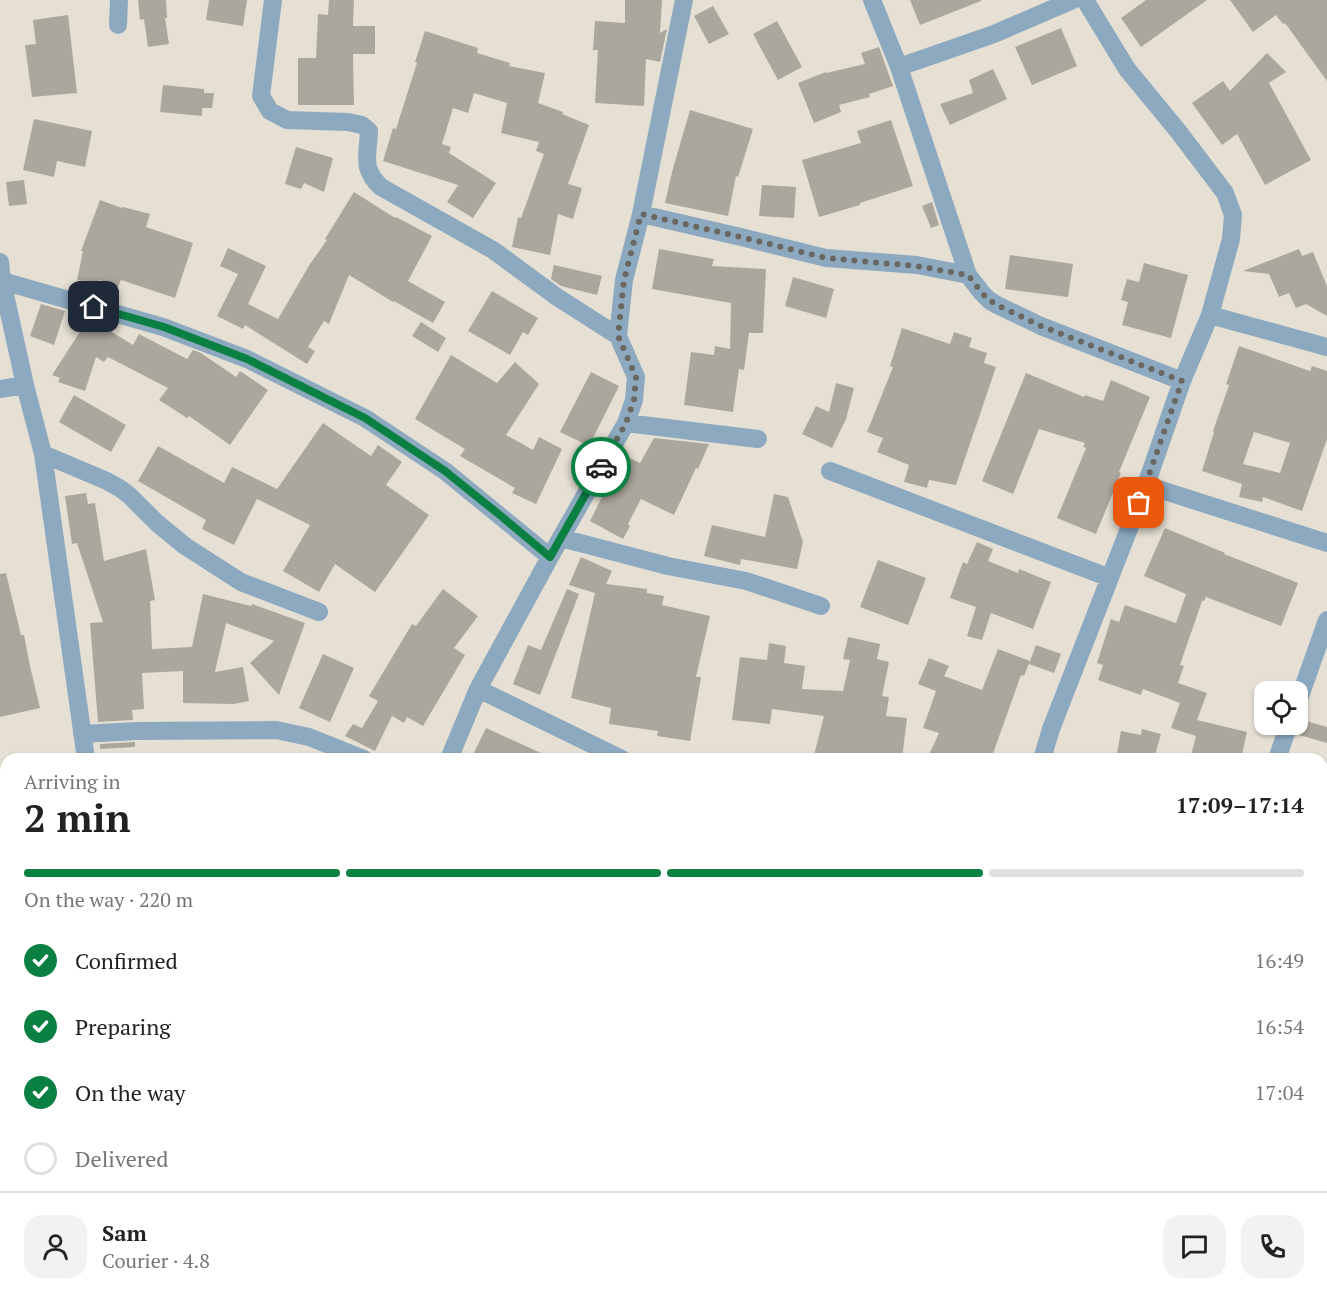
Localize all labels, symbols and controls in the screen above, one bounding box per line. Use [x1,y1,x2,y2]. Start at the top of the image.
pin [68,281,119,332]
icon: home [77,290,110,323]
courier [571,437,631,497]
icon: car [585,451,618,484]
pin [1113,477,1164,528]
icon: bag [1122,486,1155,519]
map controls [1254,681,1308,735]
button: locate [1254,681,1308,735]
text: Arriving in [24,768,120,795]
text: 17:09–17:14 [1176,790,1304,819]
text: 2 min [24,791,131,843]
text: On the way · 220 m [24,886,193,913]
icon: check [24,944,57,977]
text: Confirmed [75,946,178,975]
text: 16:49 [1255,947,1304,974]
icon: check [24,1010,57,1043]
text: Preparing [75,1012,171,1041]
text: 16:54 [1255,1013,1304,1040]
icon: check [24,1076,57,1109]
text: On the way [75,1078,185,1107]
text: 17:04 [1255,1079,1304,1106]
text: Delivered [75,1144,168,1173]
button: person [24,1215,87,1278]
button: chat [1163,1215,1226,1278]
button: phone [1241,1215,1304,1278]
text: Sam [102,1218,147,1247]
text: Courier · 4.8 [102,1247,210,1274]

